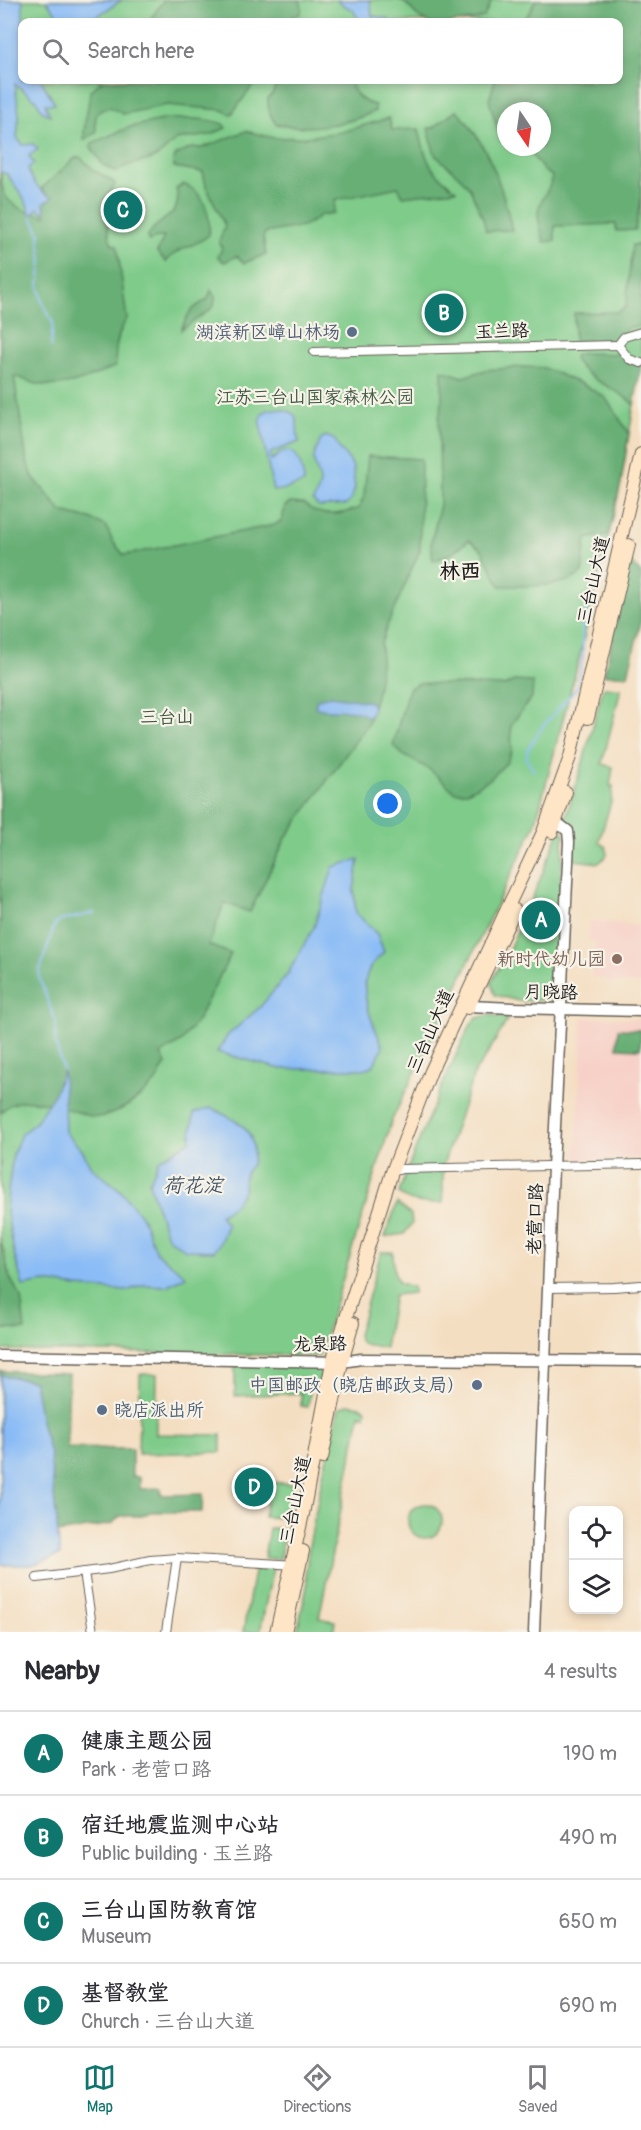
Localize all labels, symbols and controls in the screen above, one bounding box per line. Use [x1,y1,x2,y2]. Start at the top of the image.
search box [18,18,623,84]
icon: search [39,35,72,68]
text: Search here [87,37,194,65]
north arrow [497,102,551,156]
pin: C [104,188,142,232]
pin: B [424,290,464,336]
street label: 玉兰路 [475,319,529,344]
place label: 湖滨新区嶂山林场 [196,321,340,344]
marker: 湖滨新区嶂山林场 [345,325,359,339]
park label: 江苏三台山国家森林公园 [216,386,414,409]
street label: 三台山大道 [572,534,615,627]
district label: 林西 [439,558,481,585]
park label: 三台山 [140,706,194,729]
your location [373,789,402,818]
pin: A [522,898,560,942]
place label: 新时代幼儿园 [497,948,605,971]
marker: 新时代幼儿园 [610,952,624,966]
street label: 月晓路 [524,981,578,1004]
street label: 三台山大道 [402,985,459,1077]
water label: 荷花淀 [163,1173,225,1198]
street label: 老营口路 [523,1183,548,1255]
street label: 龙泉路 [293,1333,347,1356]
place label: 中国邮政（晓店邮政支局） [249,1374,465,1397]
marker: 中国邮政（晓店邮政支局） [470,1378,484,1392]
place label: 晓店派出所 [114,1399,204,1422]
marker: 晓店派出所 [95,1403,109,1417]
street label: 三台山大道 [275,1454,316,1547]
pin: D [234,1464,274,1510]
map controls [569,1506,623,1614]
button: locate [569,1506,623,1560]
button: layers [569,1560,623,1614]
text: Nearby [24,1655,100,1687]
text: 4 results [544,1659,617,1684]
text: 健康主题公园 [81,1727,213,1755]
text: A [37,1741,50,1766]
text: 190 m [563,1741,617,1766]
text: Park · 老营口路 [81,1757,211,1782]
text: 宿迁地震监测中心站 [81,1811,279,1839]
text: B [38,1825,49,1850]
text: 490 m [559,1825,617,1850]
text: Public building · 玉兰路 [81,1841,273,1866]
text: 三台山国防教育馆 [81,1896,257,1924]
text: C [37,1909,50,1934]
text: 650 m [559,1909,617,1934]
text: Museum [81,1924,151,1949]
text: 基督教堂 [81,1979,169,2007]
text: D [37,1993,50,2018]
text: 690 m [559,1993,617,2018]
text: Church · 三台山大道 [81,2009,255,2034]
tab: Map [83,2061,116,2117]
tab: Directions [283,2061,351,2117]
tab: Saved [518,2061,558,2117]

